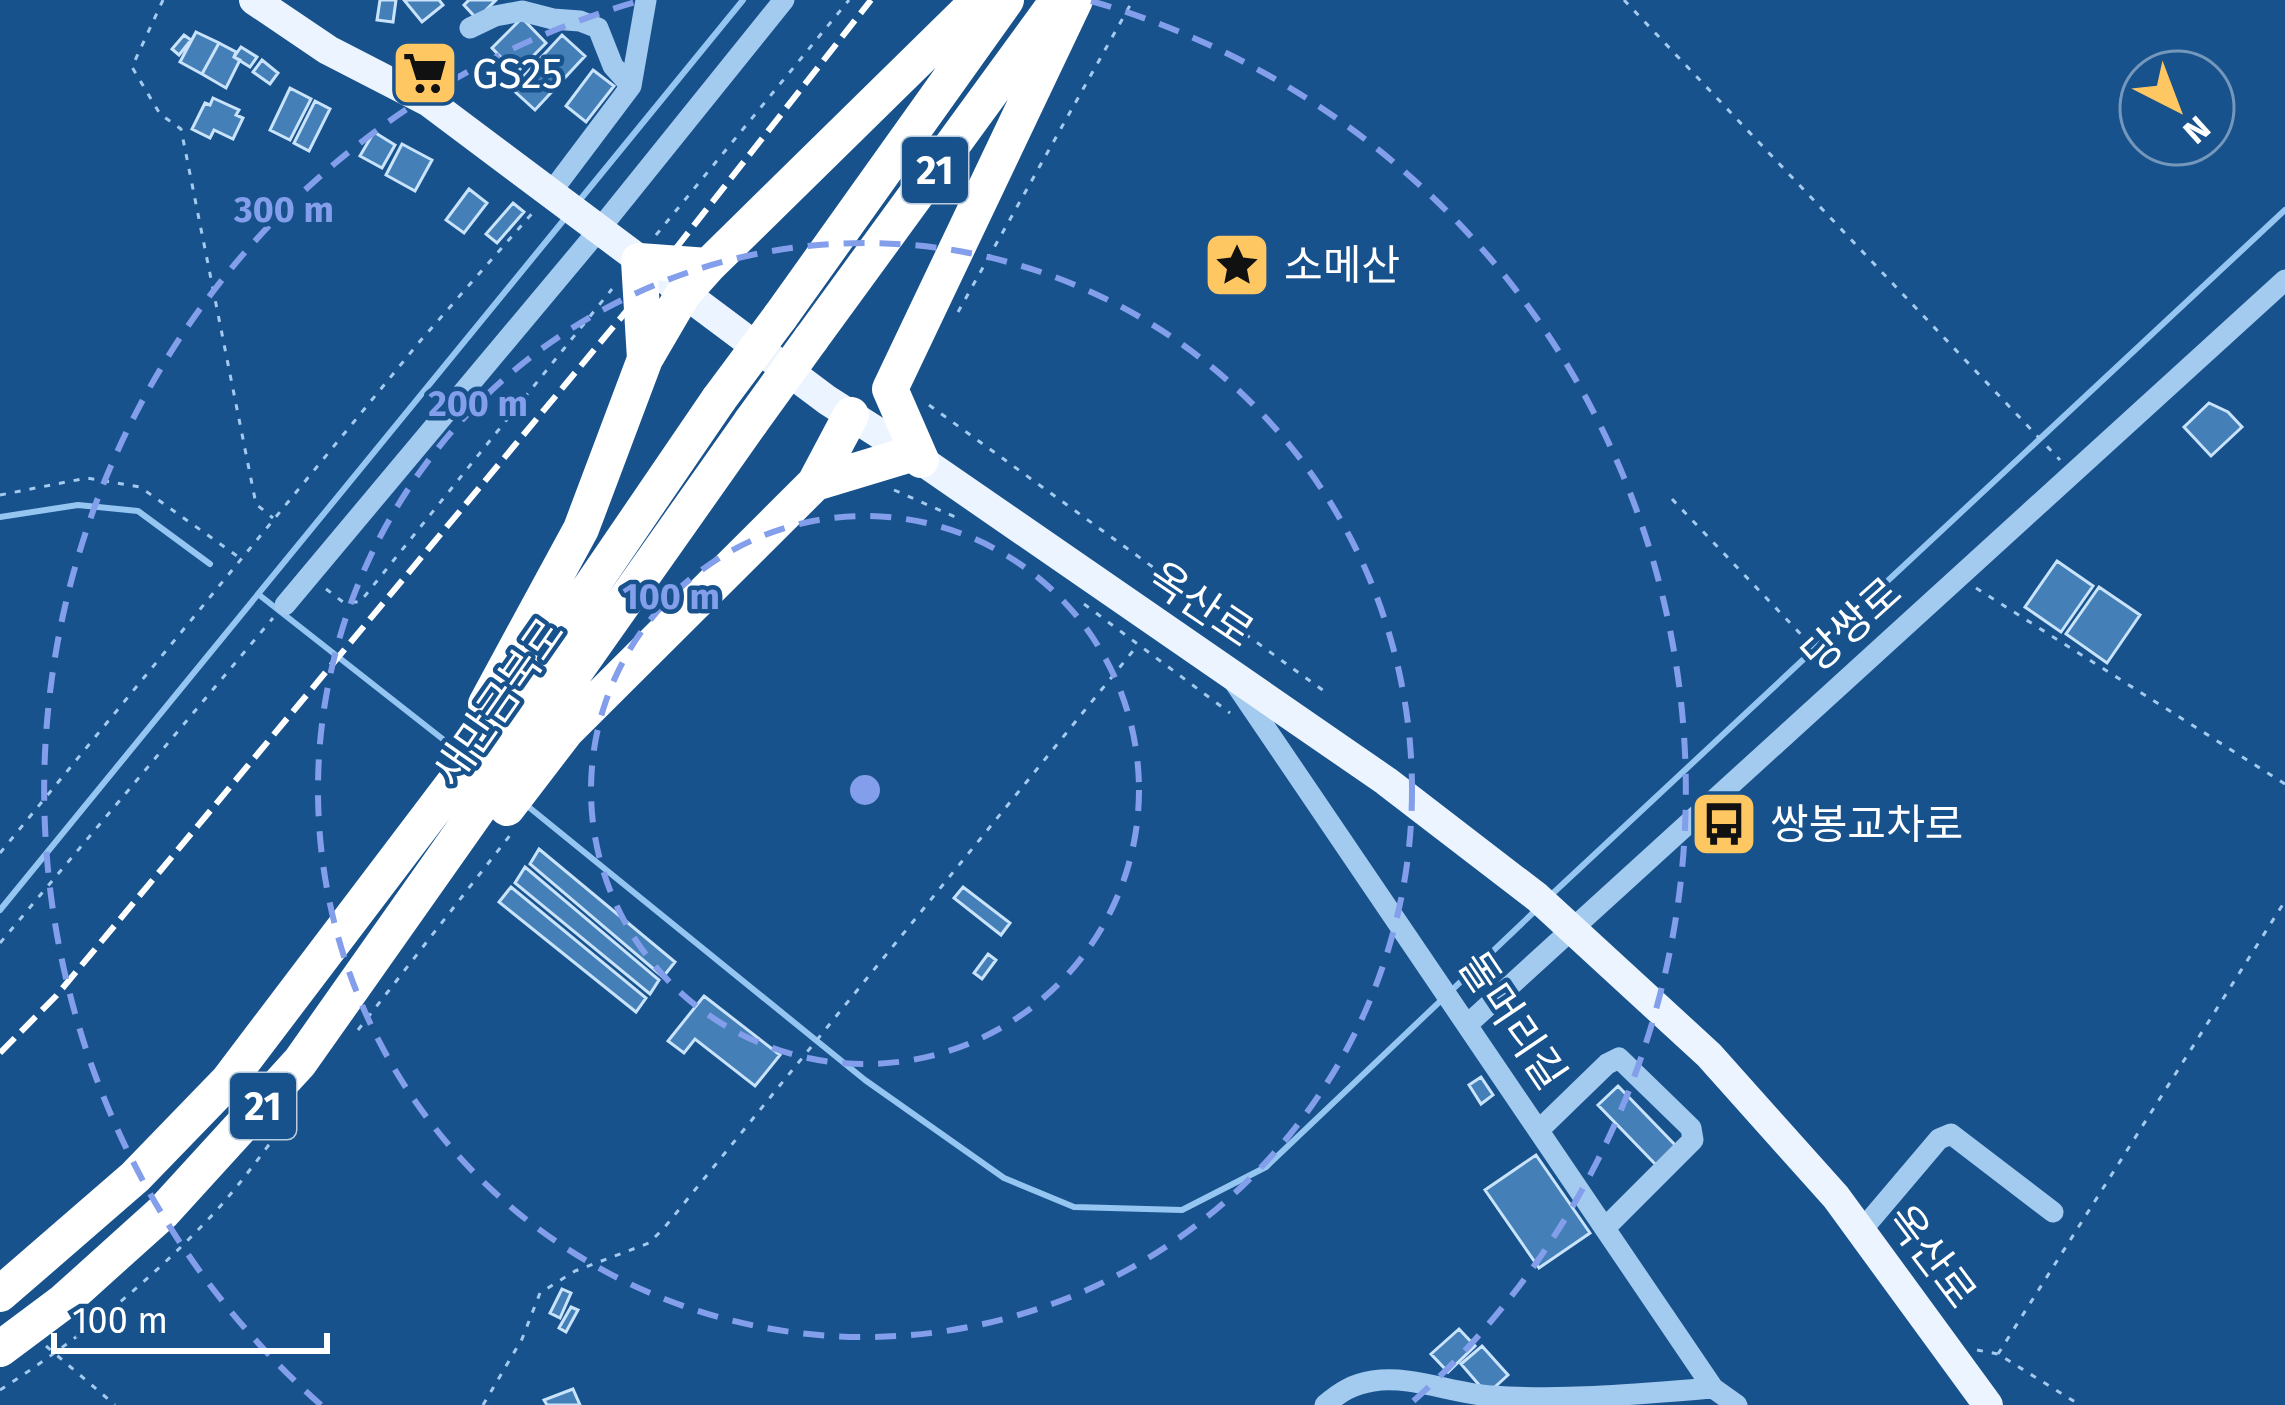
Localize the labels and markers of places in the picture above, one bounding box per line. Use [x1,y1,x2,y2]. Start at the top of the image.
supermarket icon: GS25 [390,38,460,108]
place label: GS25 [472,49,563,99]
place icon: 소메산 [1202,230,1272,300]
place label: 소메산 [1284,241,1400,291]
centre of rings [844,769,886,811]
bus stop icon: 쌍봉교차로 [1689,789,1759,859]
place label: 쌍봉교차로 [1770,800,1963,850]

